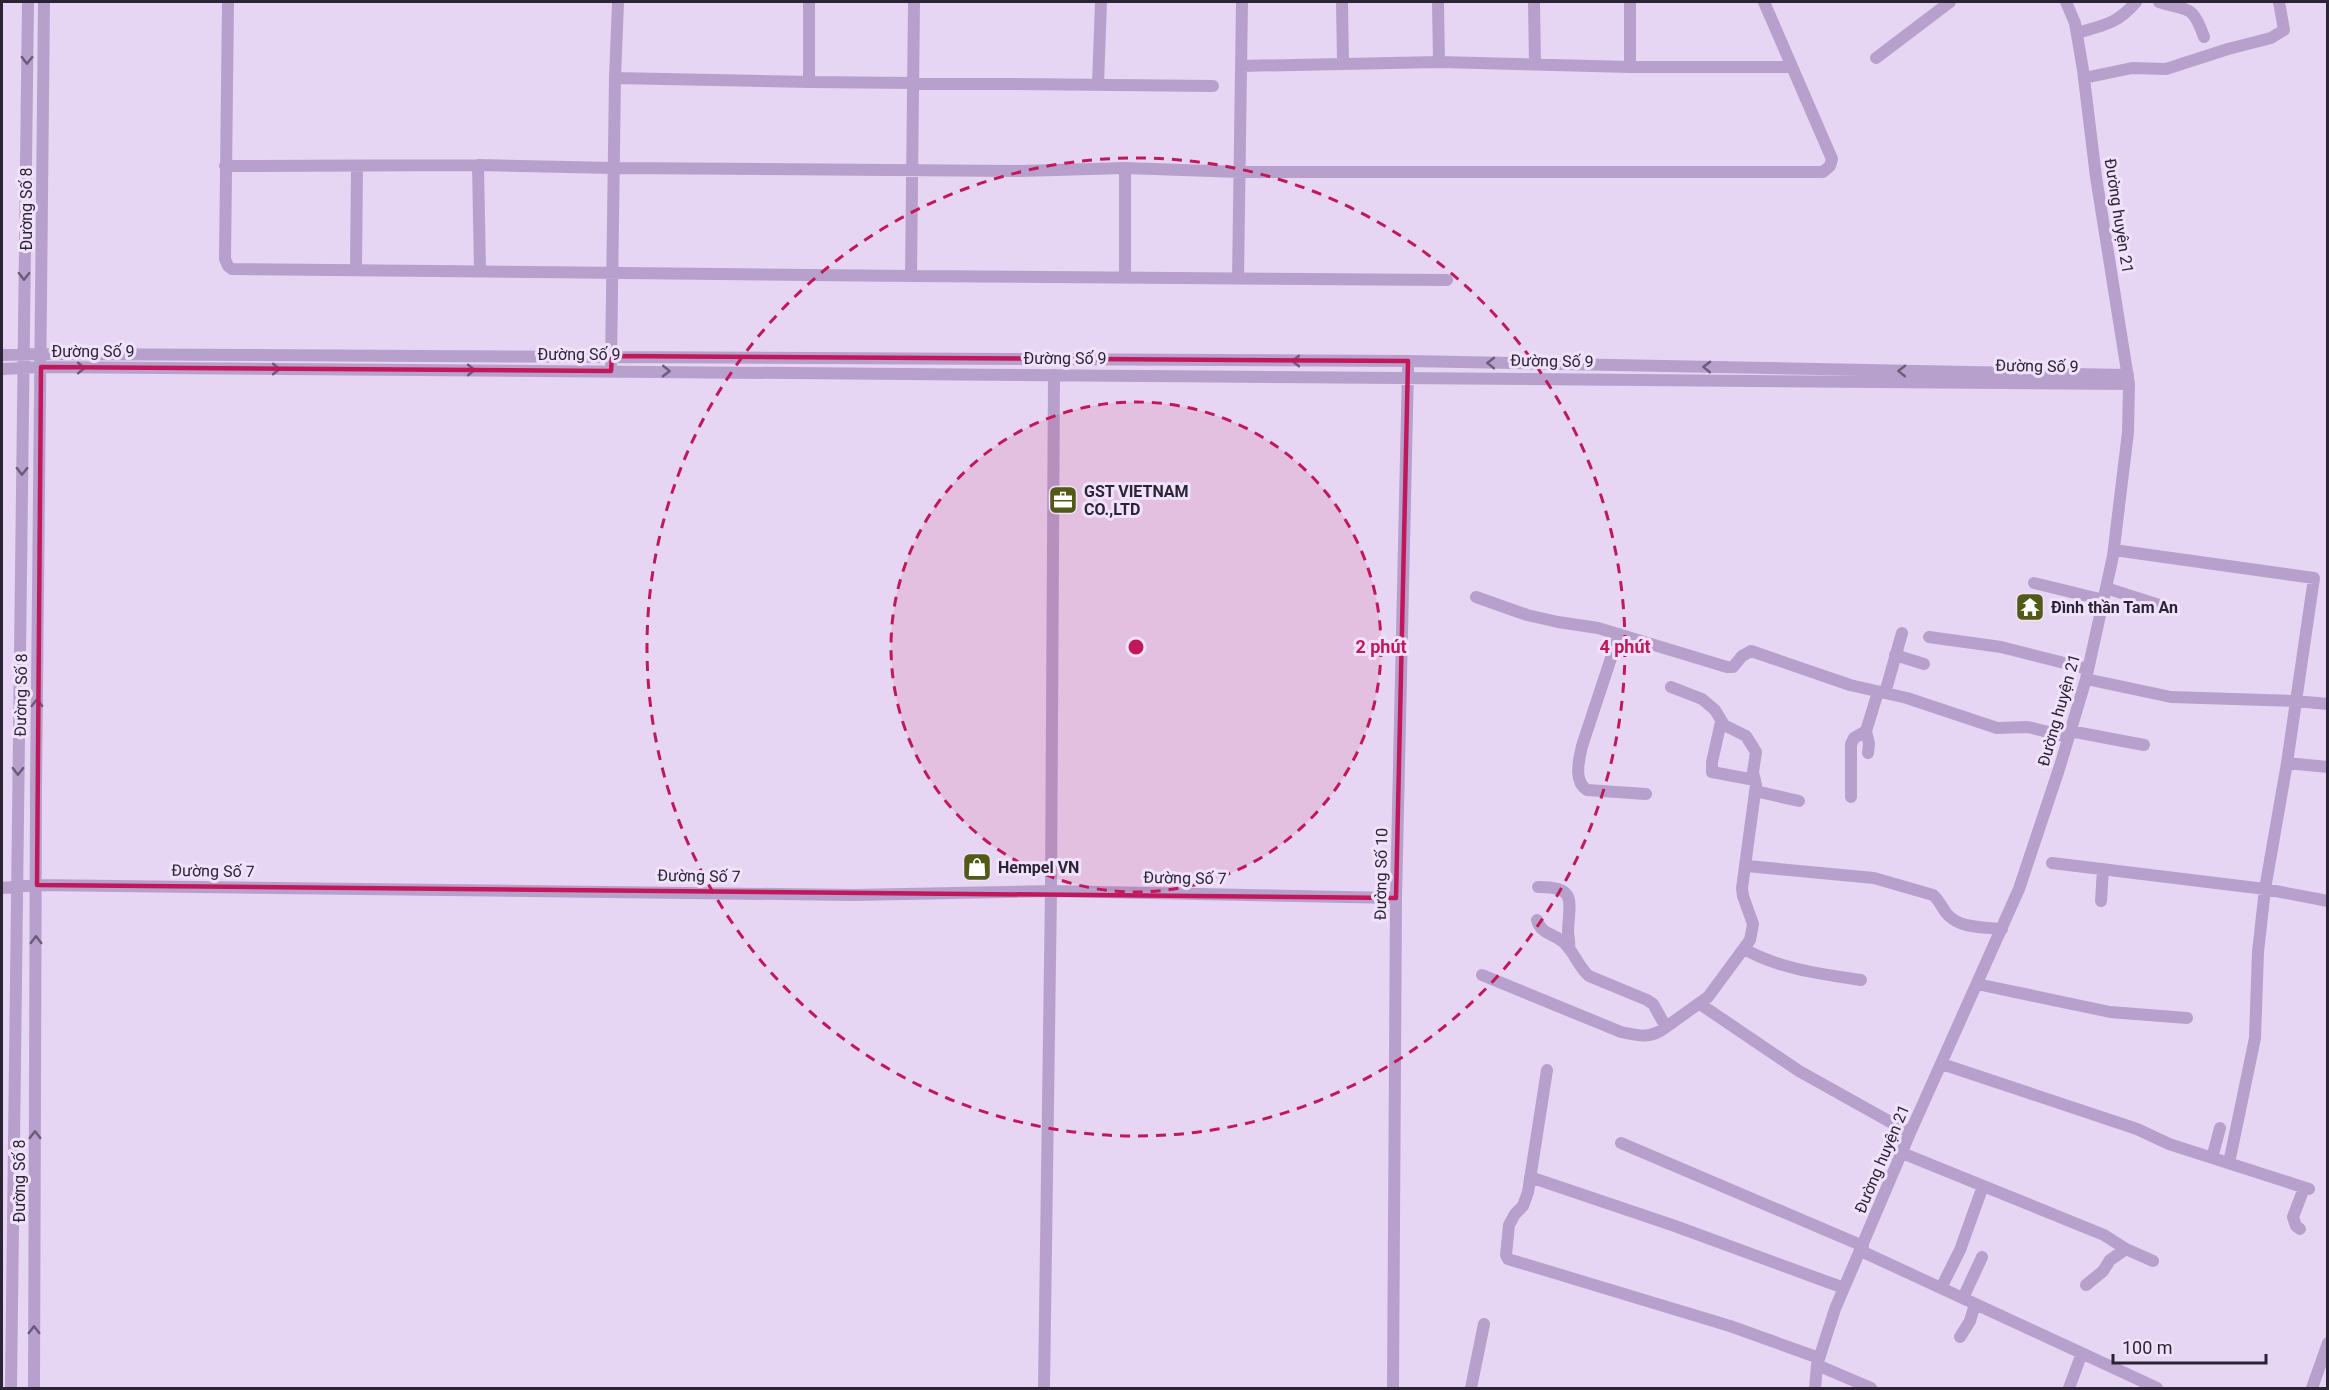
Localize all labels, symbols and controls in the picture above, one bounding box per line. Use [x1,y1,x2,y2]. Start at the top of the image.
one-way arrow [21,55,33,64]
street label: Đường huyện 21 [2101,157,2137,275]
street label: Đường Số 8 [17,167,36,251]
one-way arrow [18,271,31,280]
street label: Đường Số 9 [51,342,135,361]
street label: Đường Số 9 [537,345,621,364]
street label: Đường Số 9 [1023,349,1107,368]
street label: Đường Số 9 [1510,351,1594,371]
one-way arrow [1291,355,1300,367]
street label: Đường Số 9 [1995,356,2079,376]
one-way arrow [1486,357,1495,369]
one-way arrow [1702,361,1711,373]
one-way arrow [76,362,85,374]
one-way arrow [271,363,280,375]
one-way arrow [466,364,475,376]
one-way arrow [661,365,670,377]
one-way arrow [1897,365,1906,377]
one-way arrow [16,466,28,475]
place label: GST VIETNAM CO.,LTD [1084,482,1189,519]
office icon: GST VIETNAM CO.,LTD [1047,484,1079,516]
temple icon: Đình thần Tam An [2014,591,2046,623]
place label: Đình thần Tam An [2051,598,2178,617]
text: 2 phút [1355,636,1407,657]
text: 4 phút [1599,636,1651,657]
centre of rings [1126,637,1146,657]
street label: Đường huyện 21 [2034,652,2084,768]
street label: Đường Số 8 [11,653,31,737]
one-way arrow [31,699,43,708]
one-way arrow [12,766,25,775]
street label: Đường Số 10 [1371,828,1391,920]
shop icon: Hempel VN [961,851,993,883]
place label: Hempel VN [998,858,1079,877]
street label: Đường Số 7 [171,861,255,881]
street label: Đường Số 7 [657,866,741,886]
street label: Đường Số 7 [1143,868,1227,888]
one-way arrow [30,936,42,945]
street label: Đường huyện 21 [1851,1102,1913,1216]
one-way arrow [29,1131,41,1140]
street label: Đường Số 8 [10,1139,29,1223]
one-way arrow [28,1326,40,1335]
scale bar [2113,1327,2266,1365]
text: 100 m [2122,1337,2173,1358]

